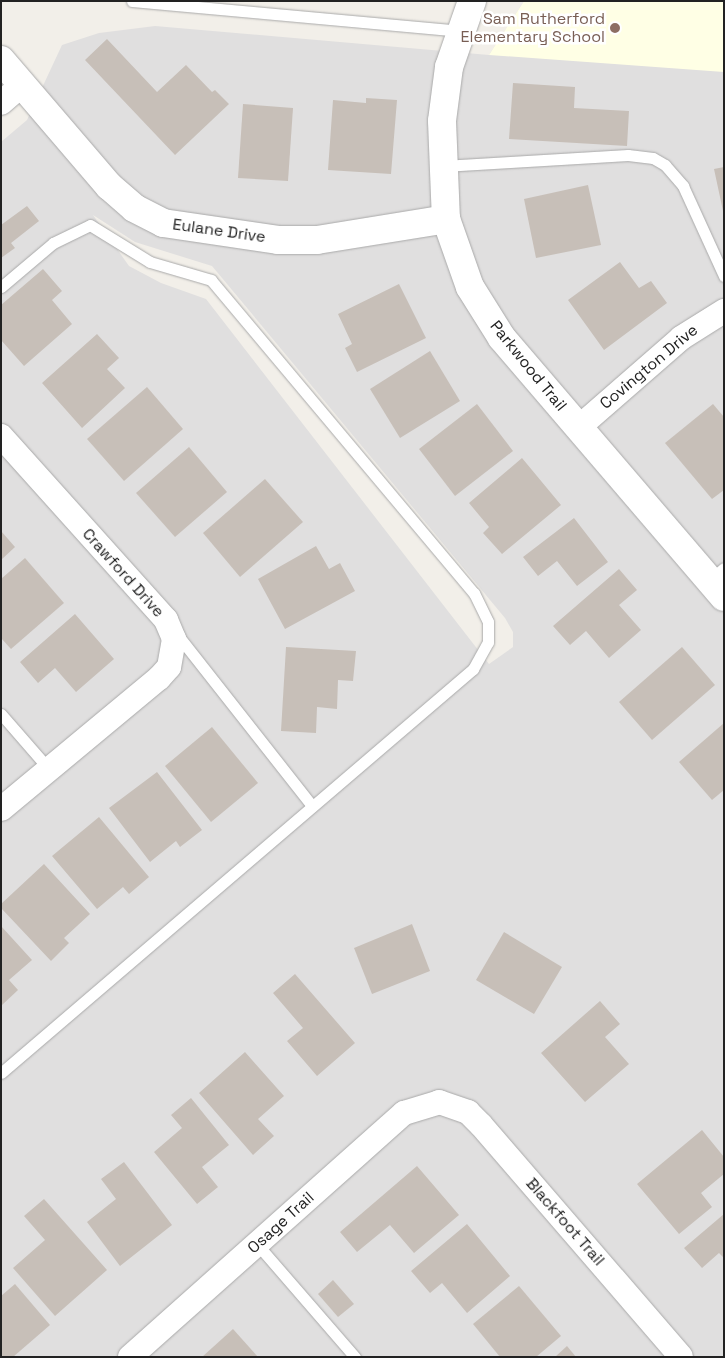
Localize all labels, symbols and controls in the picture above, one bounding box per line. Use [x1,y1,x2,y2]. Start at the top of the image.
place label: Sam Rutherford Elementary School [460,9,605,47]
marker: Sam Rutherford Elementary School [609,22,621,34]
street label: Eulane Drive [171,215,267,247]
street label: Parkwood Trail [486,317,570,415]
street label: Covington Drive [596,321,702,413]
street label: Crawford Drive [78,525,168,621]
street label: Blackfoot Trail [522,1174,608,1270]
street label: Osage Trail [244,1188,318,1258]

